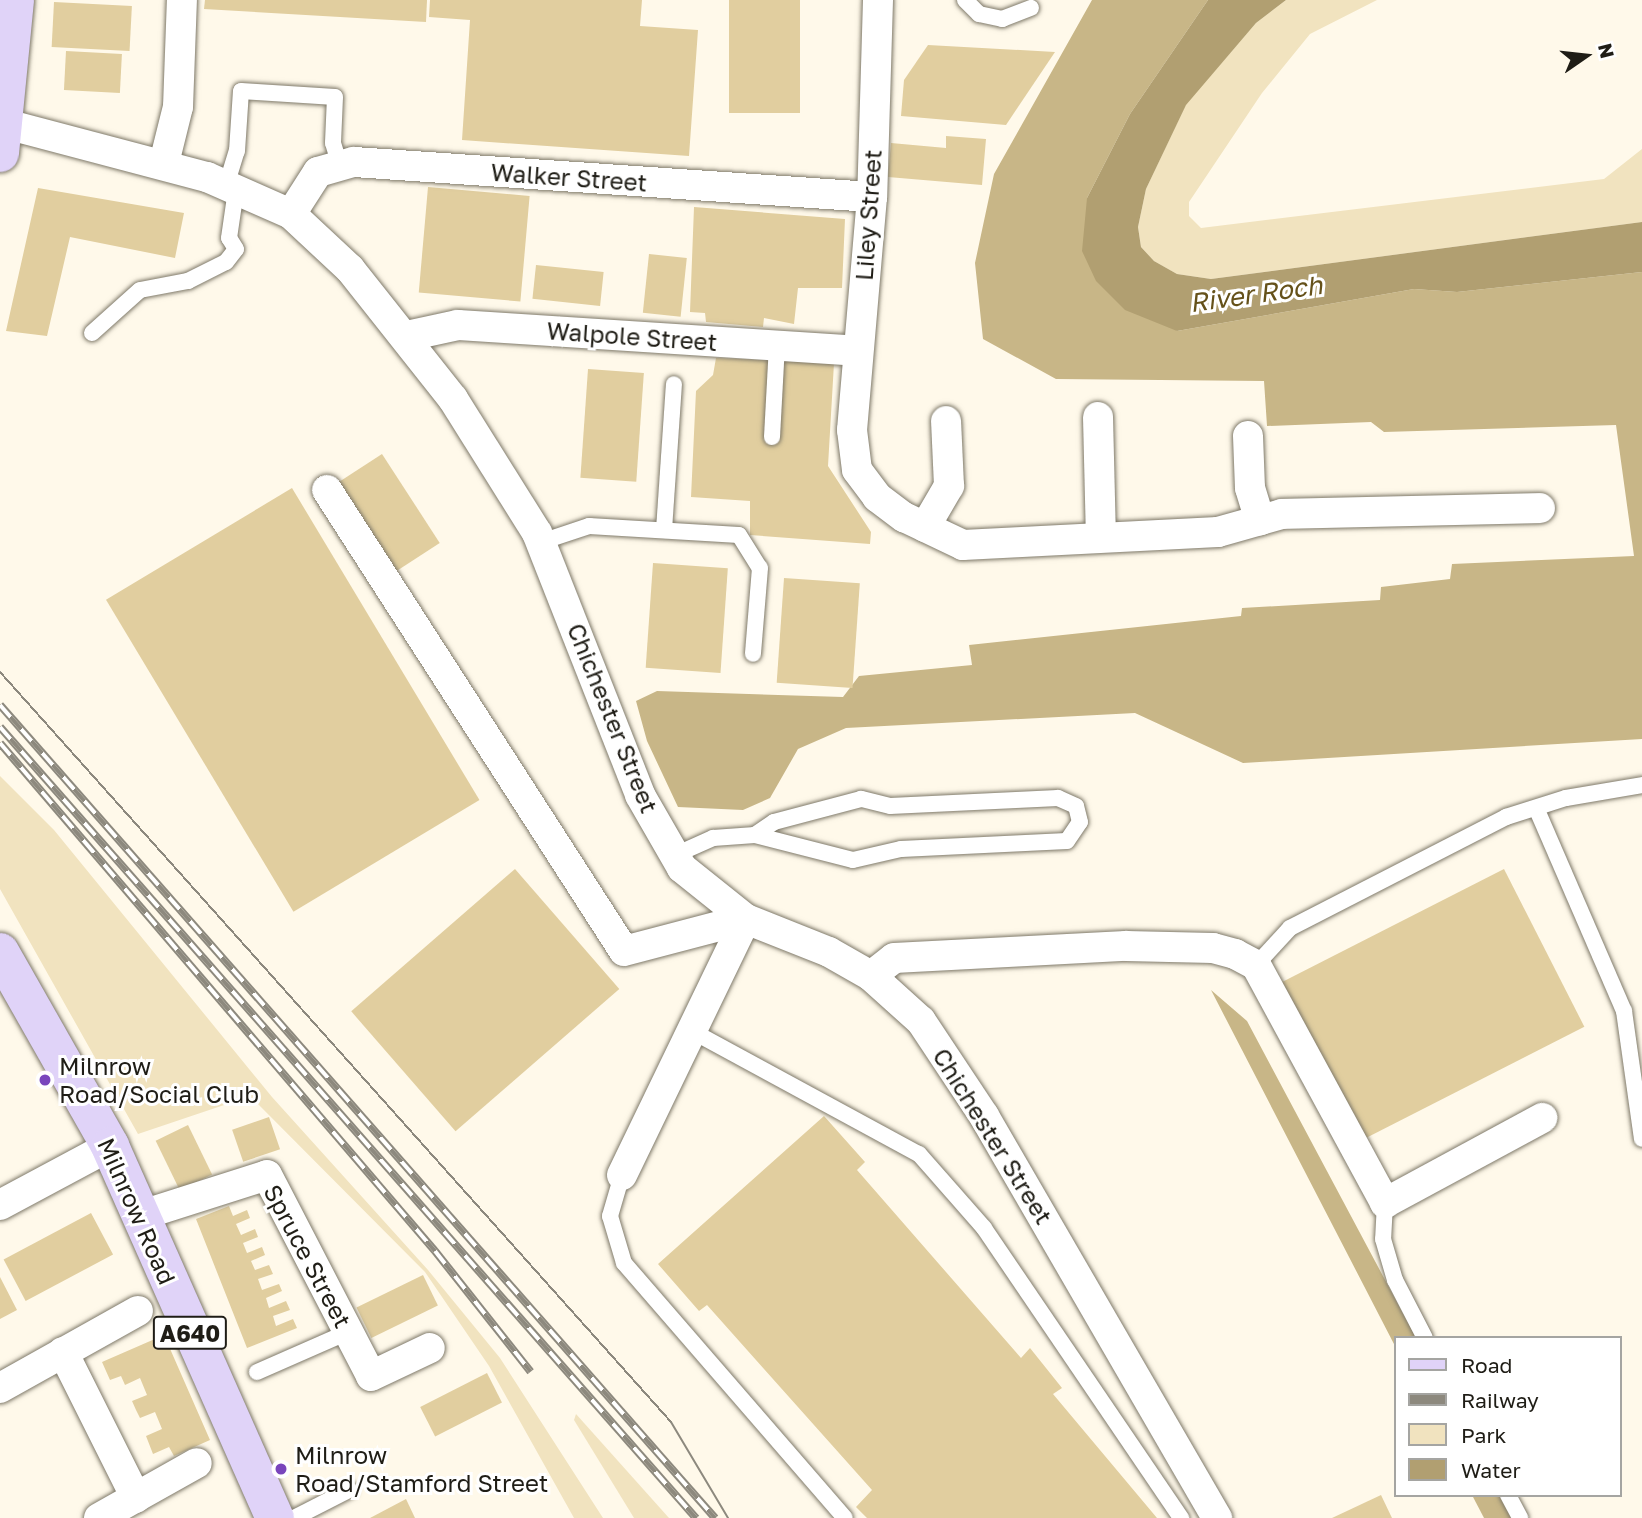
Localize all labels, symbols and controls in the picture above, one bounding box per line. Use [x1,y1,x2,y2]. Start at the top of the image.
north arrow [1551,21,1621,91]
text: N [1594,41,1620,61]
street label: Liley Street [849,148,887,282]
street label: Walker Street [490,157,648,197]
water label: River Roch [1188,269,1324,319]
street label: Walpole Street [546,316,718,356]
street label: Chichester Street [562,619,664,817]
street label: Chichester Street [927,1043,1059,1229]
place label: Milnrow Road/Social Club [59,1052,259,1108]
marker: Milnrow Road/Social Club [37,1072,53,1088]
street label: Milnrow Road [92,1133,182,1289]
street label: Spruce Street [258,1179,358,1333]
road number: A640 [152,1314,228,1352]
legend [1394,1336,1621,1497]
text: Road [1461,1352,1512,1378]
text: Railway [1461,1387,1539,1413]
text: Park [1461,1422,1506,1448]
place label: Milnrow Road/Stamford Street [295,1441,548,1497]
text: Water [1461,1457,1521,1483]
marker: Milnrow Road/Stamford Street [273,1461,289,1477]

